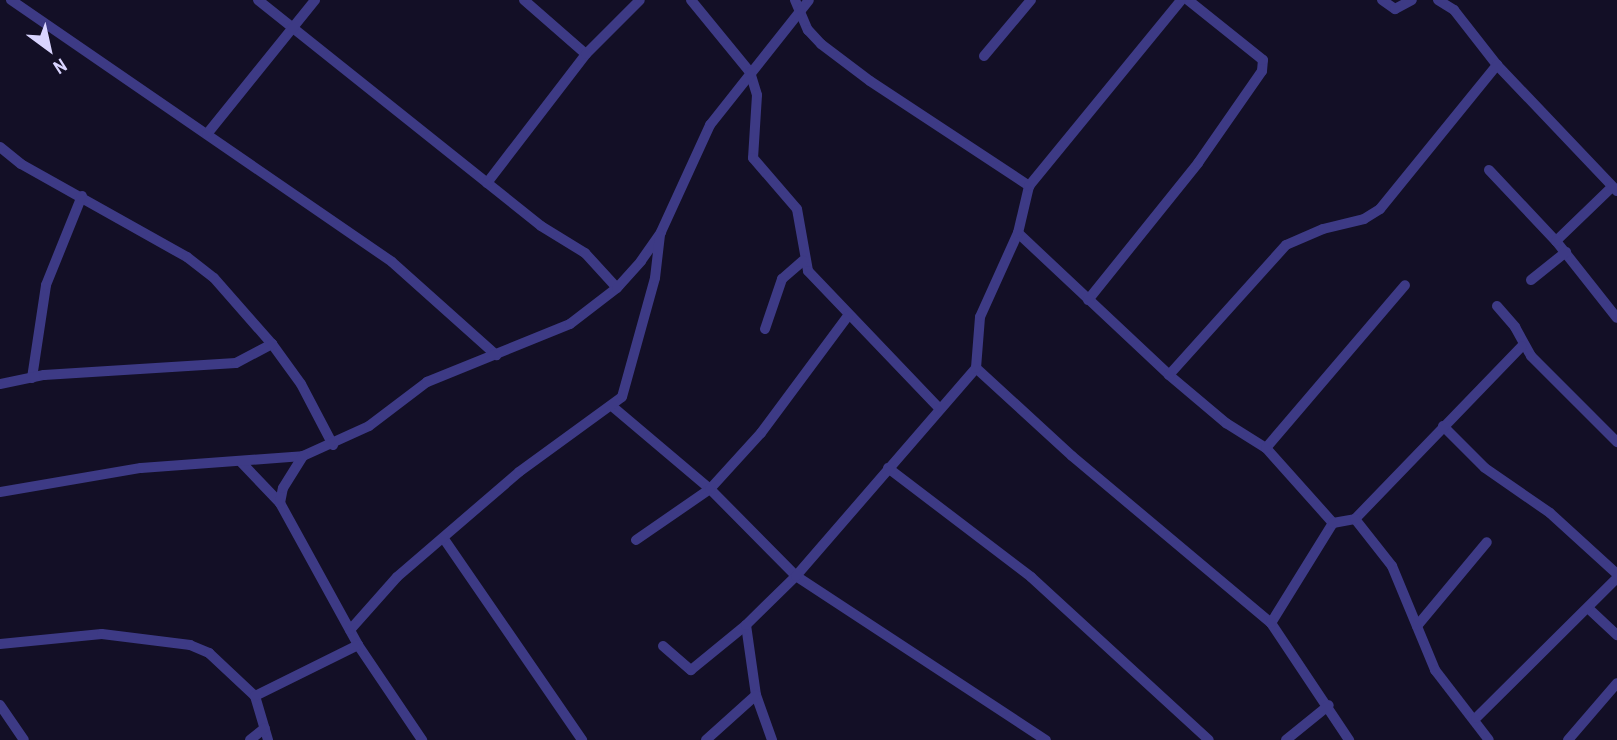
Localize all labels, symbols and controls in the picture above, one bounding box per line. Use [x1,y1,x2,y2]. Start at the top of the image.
north arrow [14,14,84,84]
text: N [49,53,72,81]

